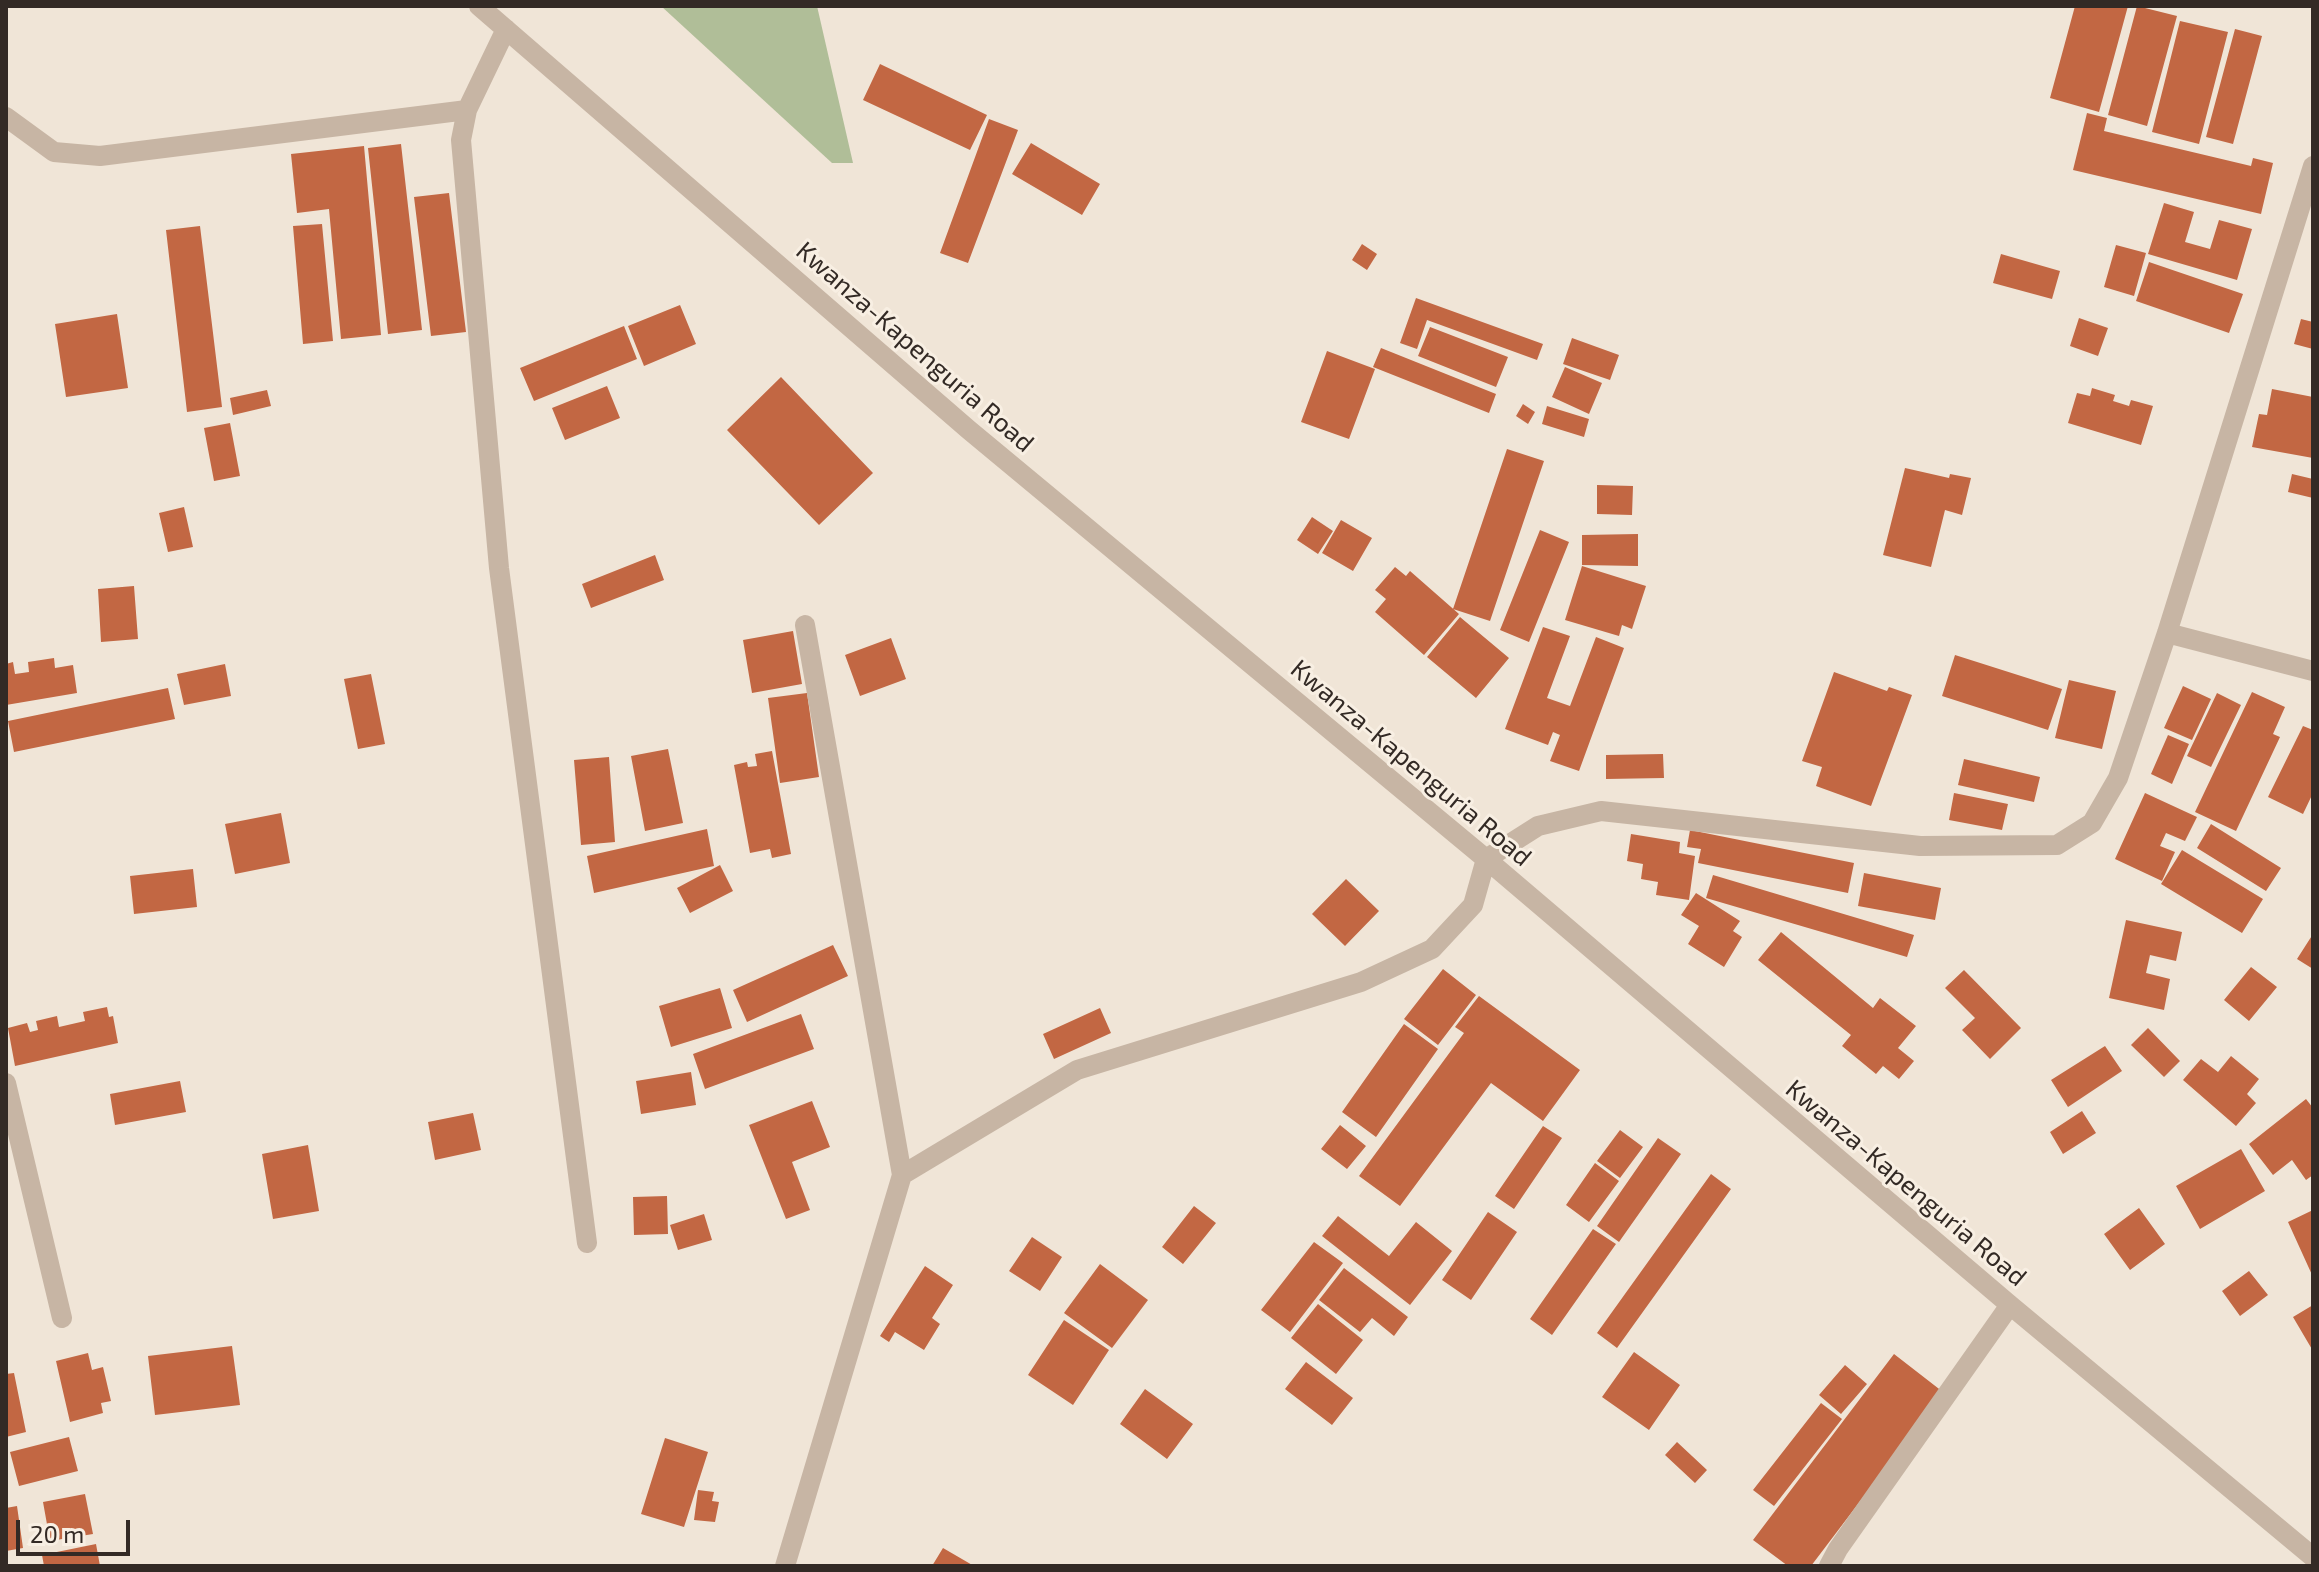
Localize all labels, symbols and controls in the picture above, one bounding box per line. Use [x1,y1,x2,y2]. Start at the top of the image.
street label: Kwanza-Kapenguria Road [790,235,1040,459]
street label: Kwanza-Kapenguria Road [1284,653,1538,873]
street label: Kwanza-Kapenguria Road [1779,1073,2033,1293]
scale bar [20,1504,134,1554]
text: 20 m [30,1519,84,1548]

